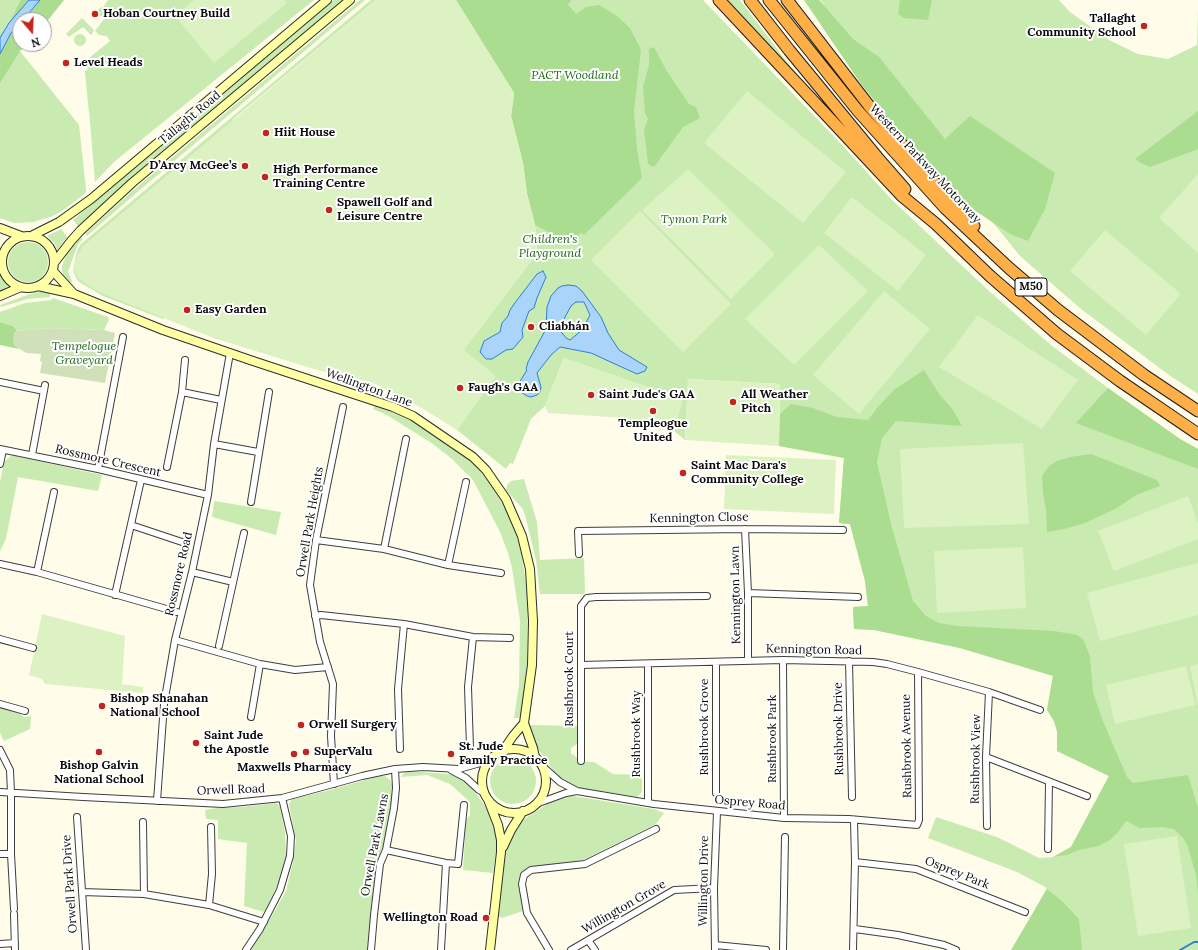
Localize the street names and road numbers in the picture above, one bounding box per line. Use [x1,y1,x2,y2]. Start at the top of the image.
street label: Tallaght Road [156,88,224,148]
street label: Western Parkway Motorway [866,102,984,226]
road number: M50 [1015,278,1047,296]
street label: Wellington Lane [324,366,414,410]
street label: Rossmore Crescent [54,442,162,480]
street label: Orwell Park Heights [293,466,327,578]
street label: Kennington Close [649,510,749,526]
street label: Rossmore Road [162,531,196,617]
street label: Kennington Lawn [728,546,744,644]
street label: Rushbrook Court [563,631,577,727]
street label: Kennington Road [766,642,862,658]
street label: Rushbrook Grove [698,679,712,775]
street label: Rushbrook Drive [831,682,847,776]
street label: Rushbrook Way [630,690,644,778]
street label: Rushbrook Avenue [899,694,915,798]
street label: Rushbrook Park [766,695,780,783]
street label: Rushbrook View [968,714,984,804]
street label: Orwell Road [197,782,265,798]
street label: Orwell Park Lawns [358,792,392,898]
street label: Osprey Road [714,793,786,813]
street label: Orwell Park Drive [59,834,81,934]
street label: Willington Drive [696,835,712,927]
street label: Osprey Park [923,854,991,892]
street label: Willington Grove [579,877,669,937]

